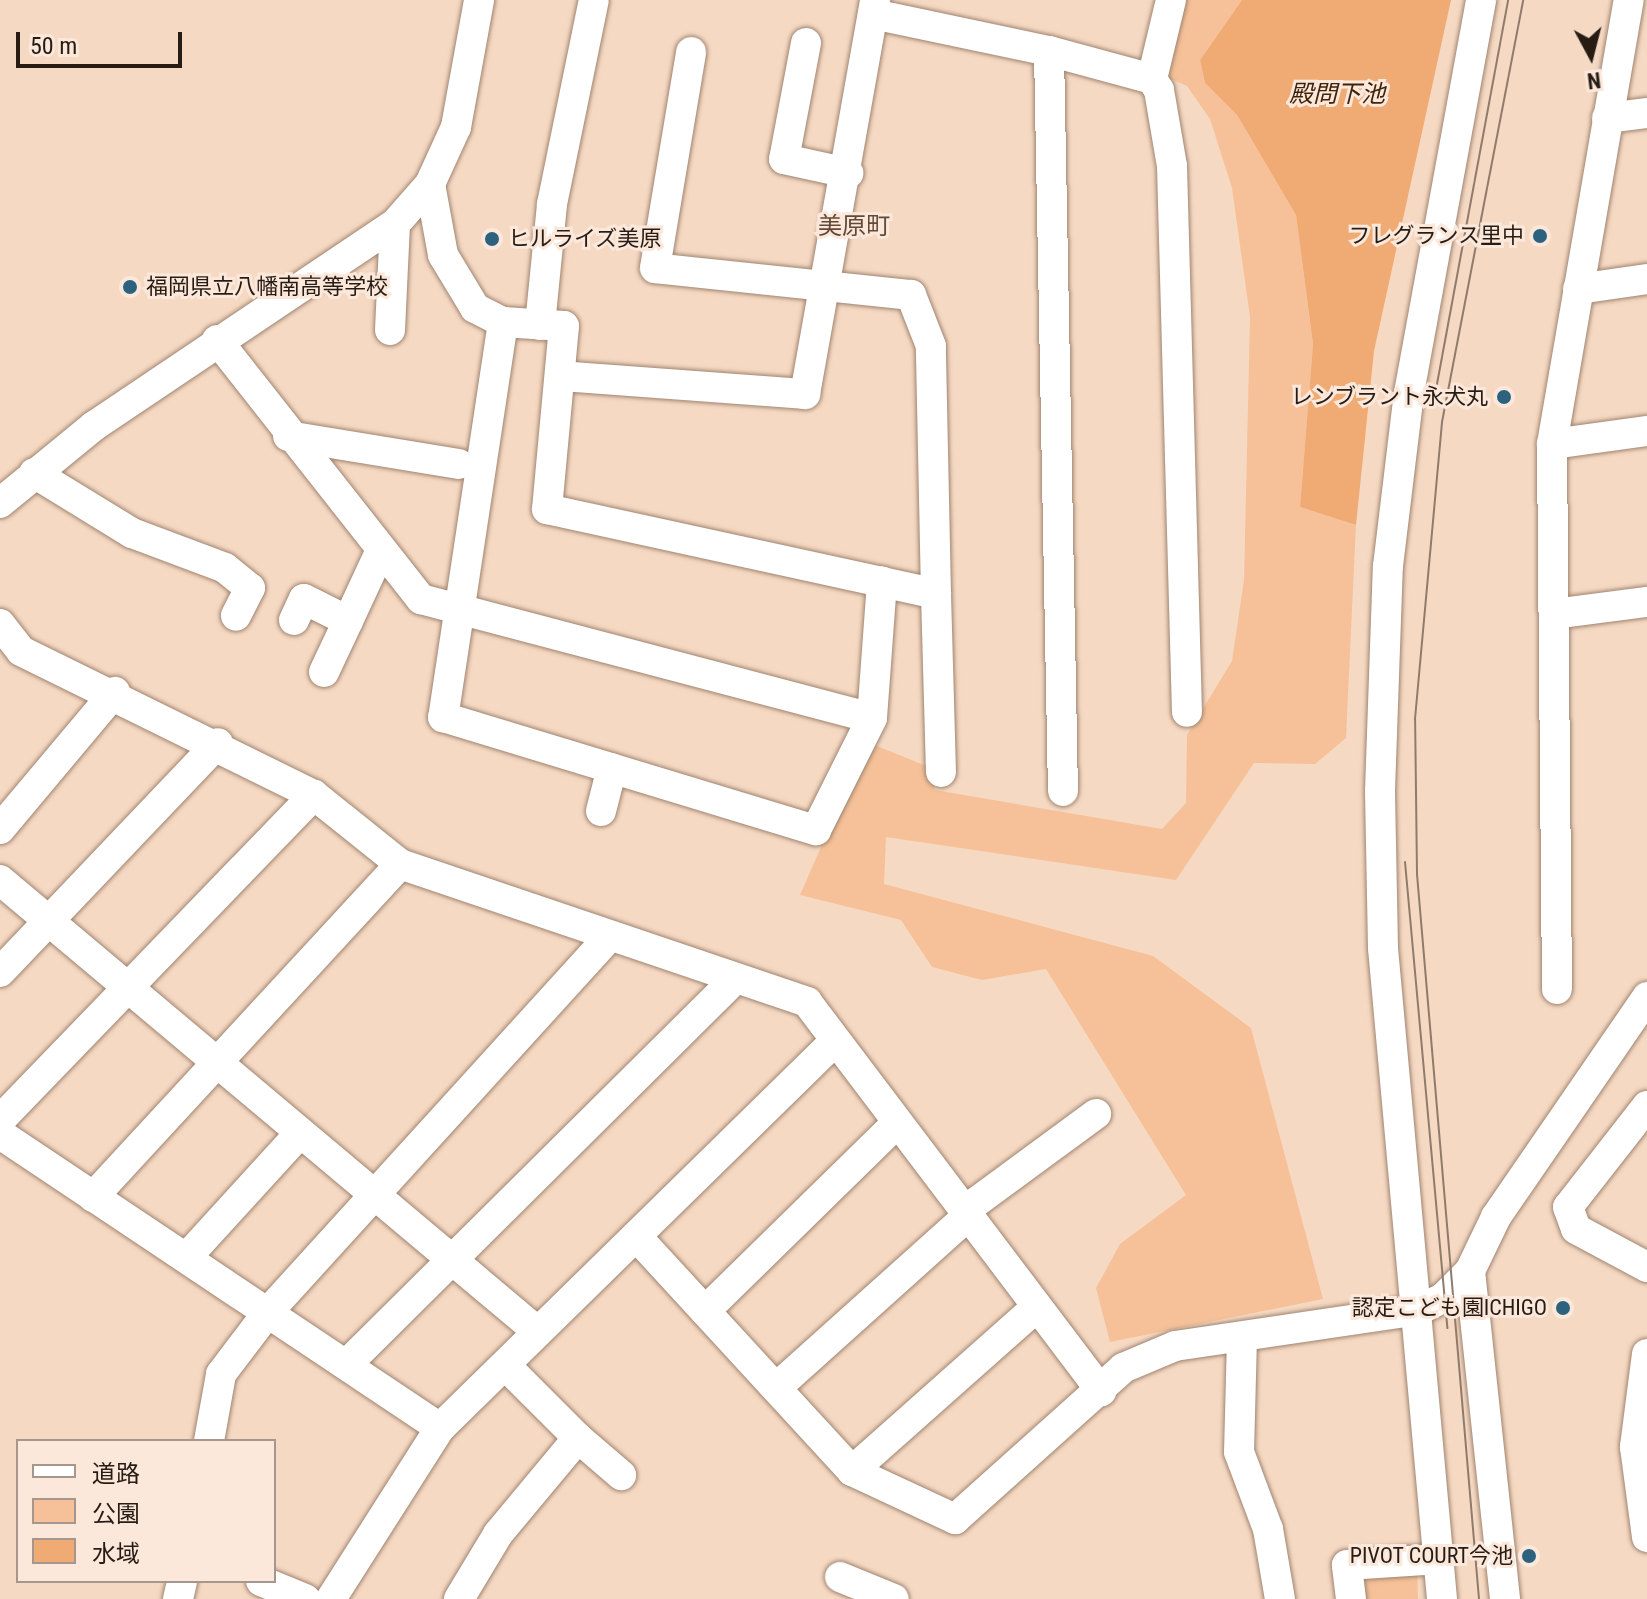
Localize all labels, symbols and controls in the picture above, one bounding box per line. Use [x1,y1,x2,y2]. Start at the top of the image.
scale bar [20,16,186,66]
north arrow [1551,16,1631,96]
text: 50 m [30,32,77,60]
text: N [1586,67,1602,94]
water label: 殿問下池 [1289,81,1385,109]
district label: 美原町 [818,213,890,241]
place label: フレグランス里中 [1348,223,1524,249]
place label: ヒルライズ美原 [508,226,662,252]
marker: フレグランス里中 [1531,227,1549,245]
marker: ヒルライズ美原 [483,230,501,248]
place label: 福岡県立八幡南高等学校 [146,274,388,300]
marker: 福岡県立八幡南高等学校 [121,278,139,296]
place label: レンブラント永犬丸 [1290,384,1488,410]
marker: レンブラント永犬丸 [1495,388,1513,406]
place label: 認定こども園ICHIGO [1352,1295,1547,1321]
marker: 認定こども園ICHIGO [1554,1299,1572,1317]
legend [16,1439,276,1583]
text: 道路 [92,1460,140,1488]
text: 公園 [92,1500,140,1528]
text: 水域 [92,1540,140,1568]
place label: PIVOT COURT今池 [1349,1543,1513,1569]
marker: PIVOT COURT今池 [1520,1547,1538,1565]

